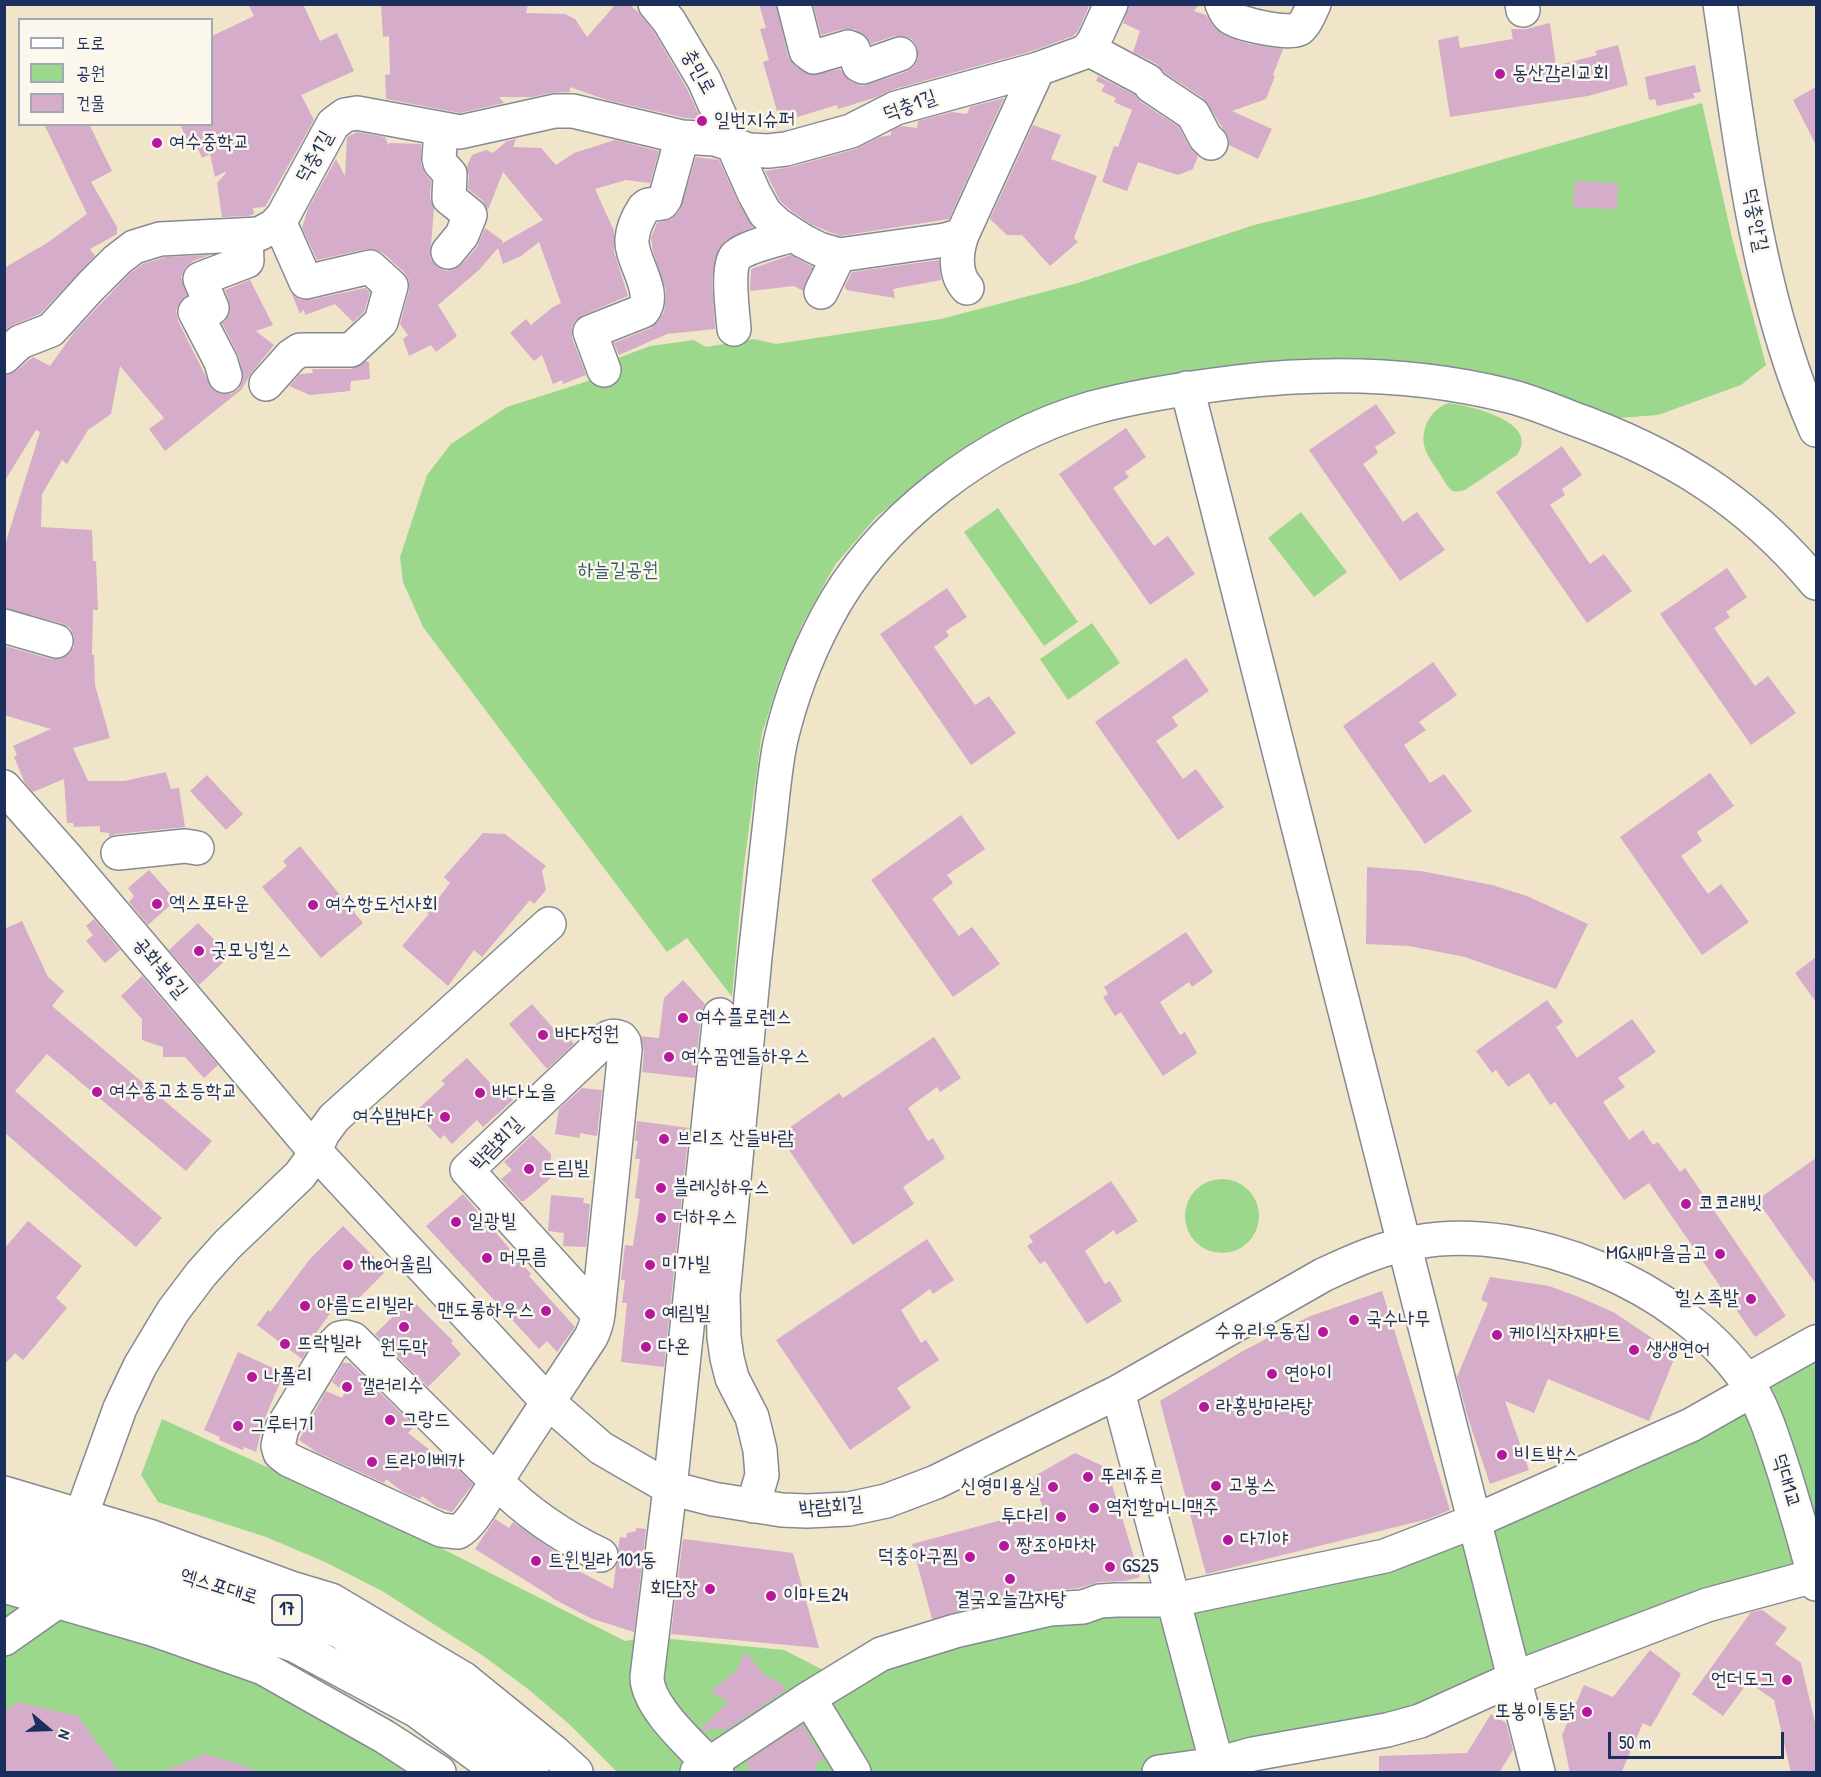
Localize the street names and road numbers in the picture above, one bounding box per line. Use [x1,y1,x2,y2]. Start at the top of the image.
street label: 충민로 [676,45,720,99]
street label: 덕충1길 [880,85,940,127]
street label: 덕충1길 [291,127,339,187]
street label: 덕충안길 [1737,186,1773,254]
street label: 공화북6길 [128,933,192,1003]
street label: 박람회길 [466,1113,528,1175]
street label: 덕대1교 [1766,1451,1806,1511]
street label: 박람회길 [798,1492,864,1522]
street label: 엑스포대로 [177,1564,261,1610]
road number: 17 [272,1595,302,1625]

